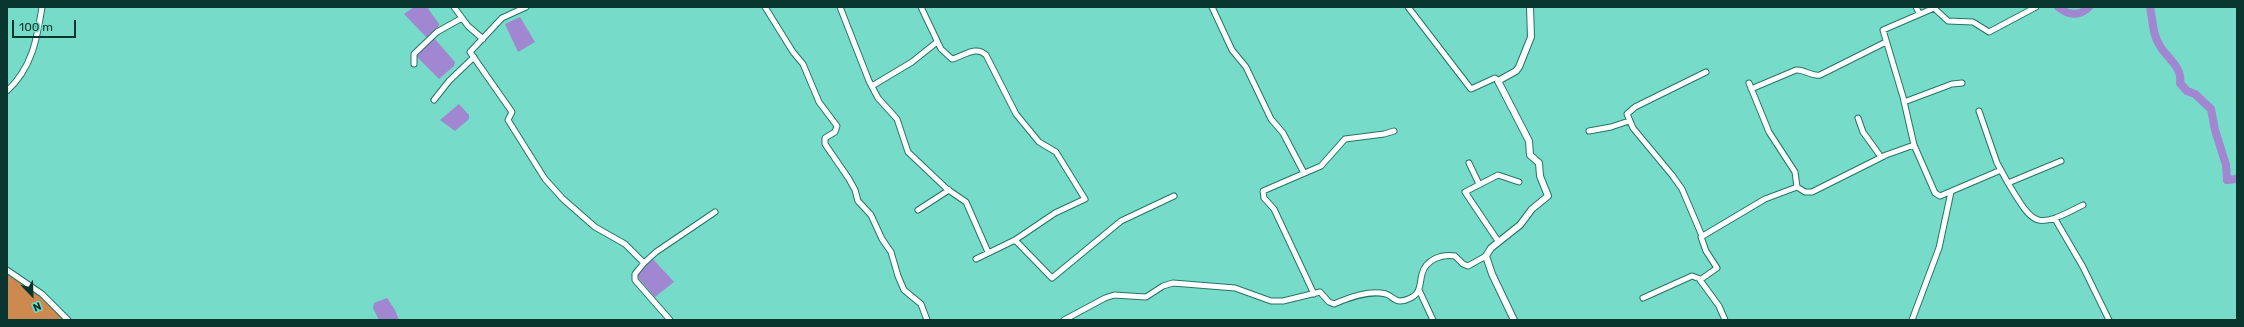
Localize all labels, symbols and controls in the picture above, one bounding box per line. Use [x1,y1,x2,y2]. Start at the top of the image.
scale bar [14,12,78,38]
text: 100 m [19,20,53,34]
north arrow [12,275,52,315]
text: N [31,299,43,314]

